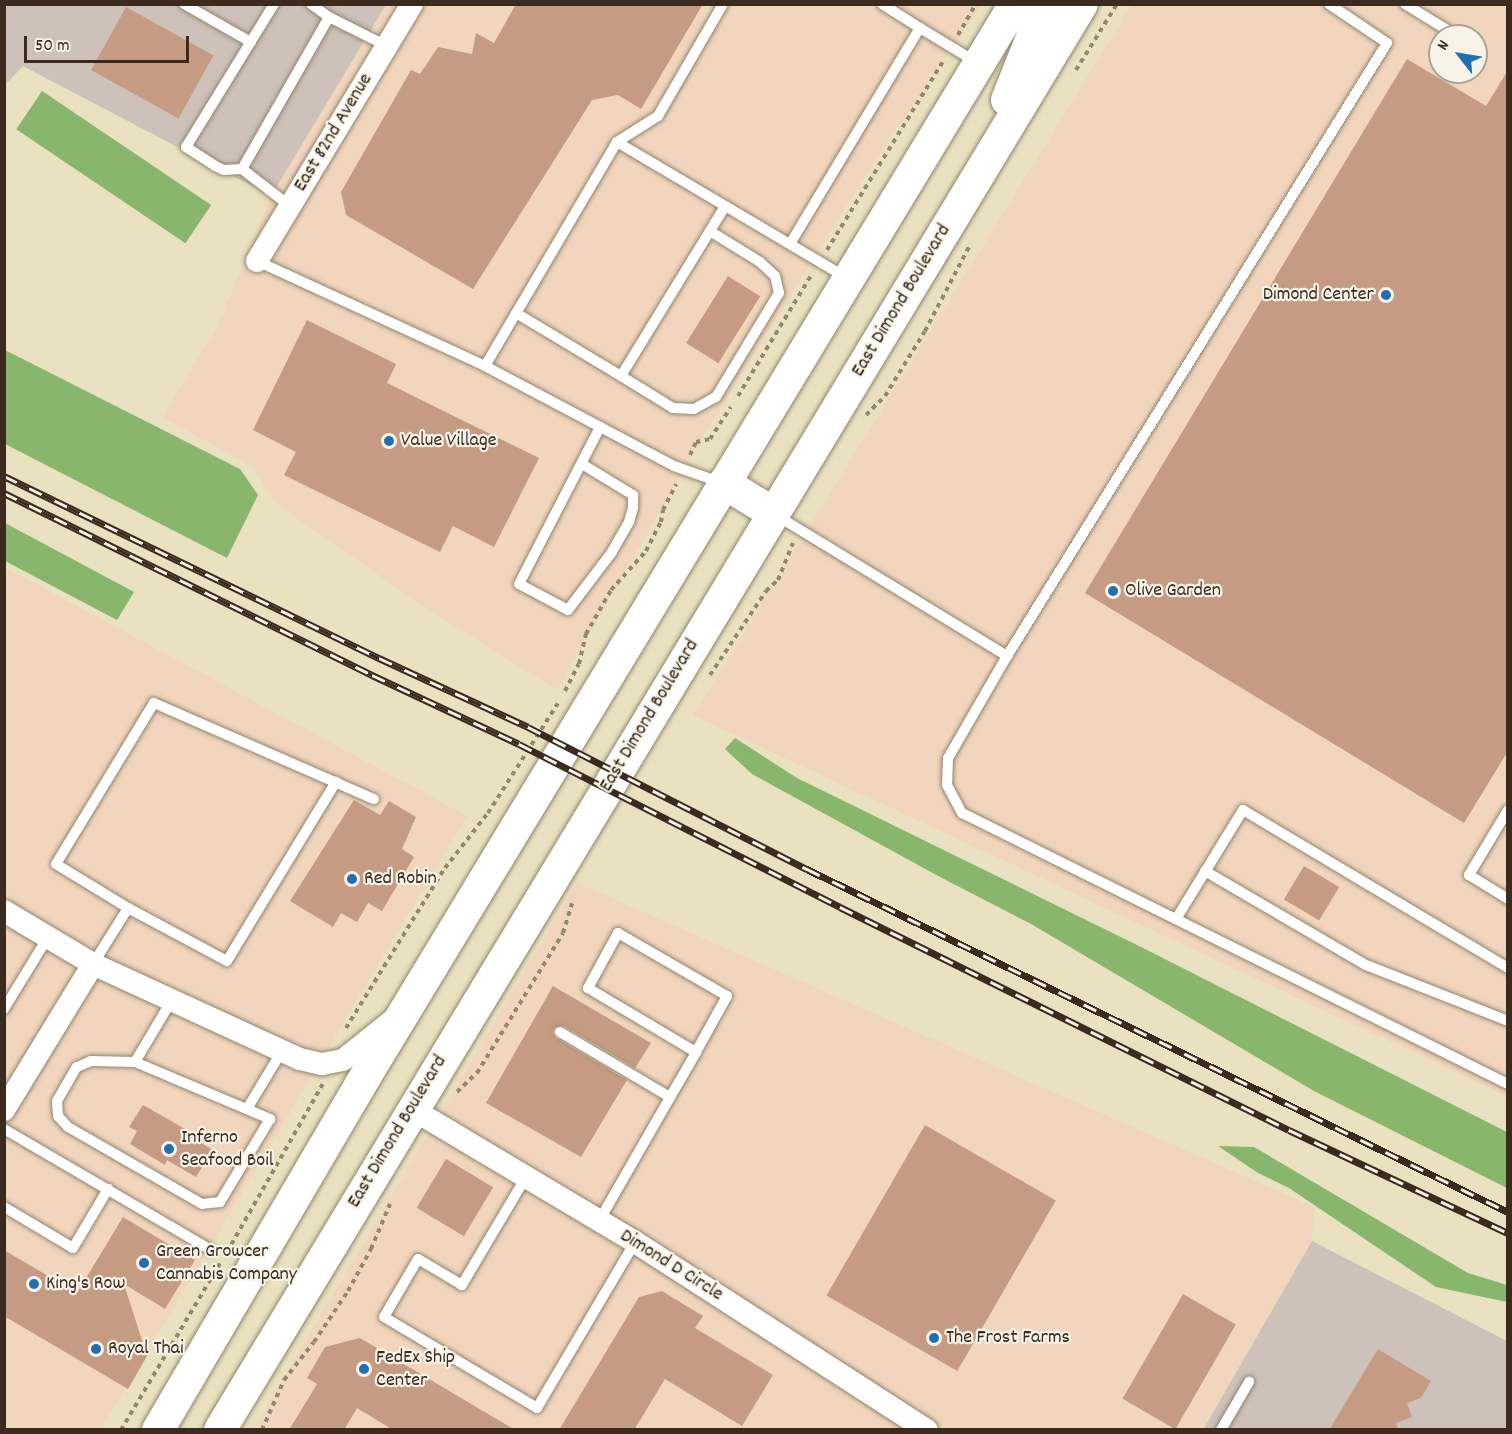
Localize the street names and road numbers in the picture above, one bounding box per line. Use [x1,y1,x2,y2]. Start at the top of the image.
street label: East 82nd Avenue [289,70,379,196]
street label: East Dimond Boulevard [847,220,957,382]
street label: East Dimond Boulevard [595,635,705,797]
street label: East Dimond Boulevard [343,1051,453,1213]
street label: Dimond D Circle [615,1225,727,1307]

